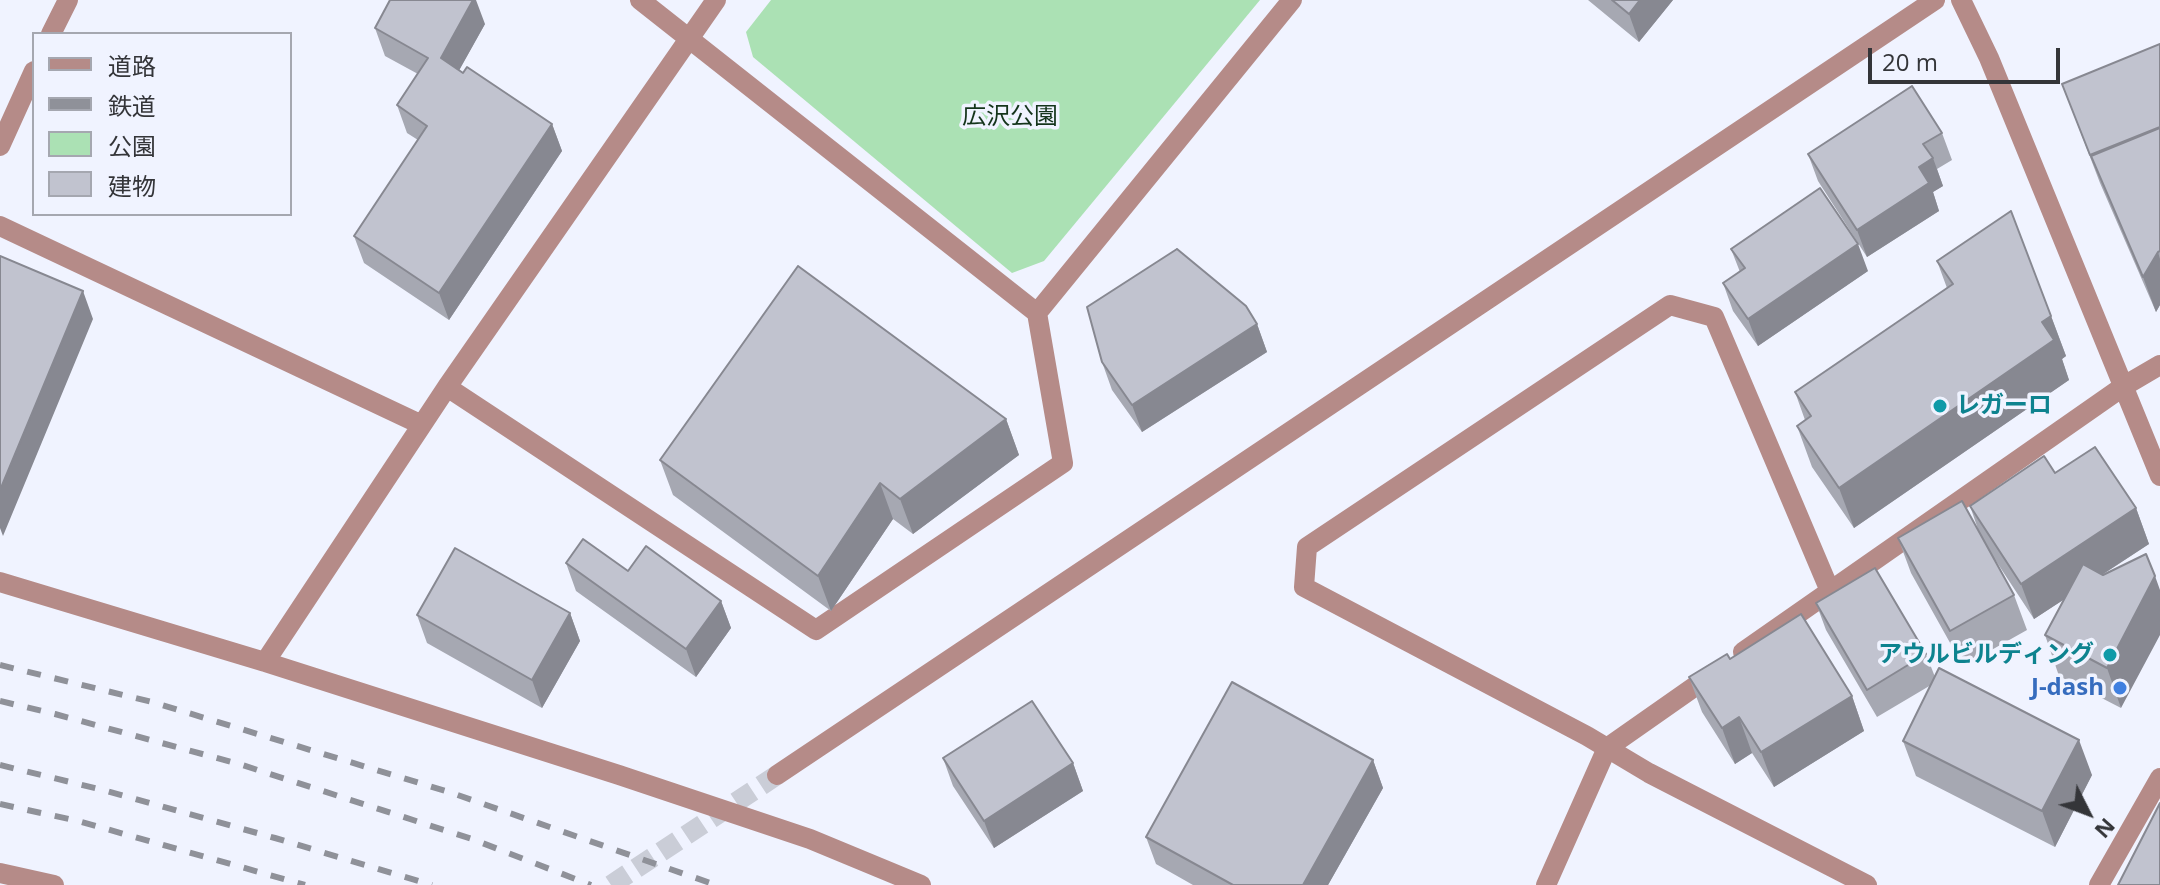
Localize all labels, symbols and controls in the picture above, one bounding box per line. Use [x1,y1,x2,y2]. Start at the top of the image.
legend [32,32,292,216]
scale bar [1872,32,2064,82]
text: 20 m [1882,45,1938,78]
text: 道路 [108,49,156,82]
text: 鉄道 [108,89,156,122]
park label: 広沢公園 [962,103,1058,131]
text: 公園 [108,129,156,162]
text: 建物 [108,169,156,202]
place label: レガーロ [1956,392,2052,420]
marker: レガーロ [1931,397,1949,415]
place label: アウルビルディング [1878,641,2094,669]
marker: アウルビルディング [2101,646,2119,664]
place label: J-dash [2031,674,2104,702]
marker: J-dash [2111,679,2129,697]
north arrow [2048,773,2128,853]
text: N [2089,812,2123,846]

